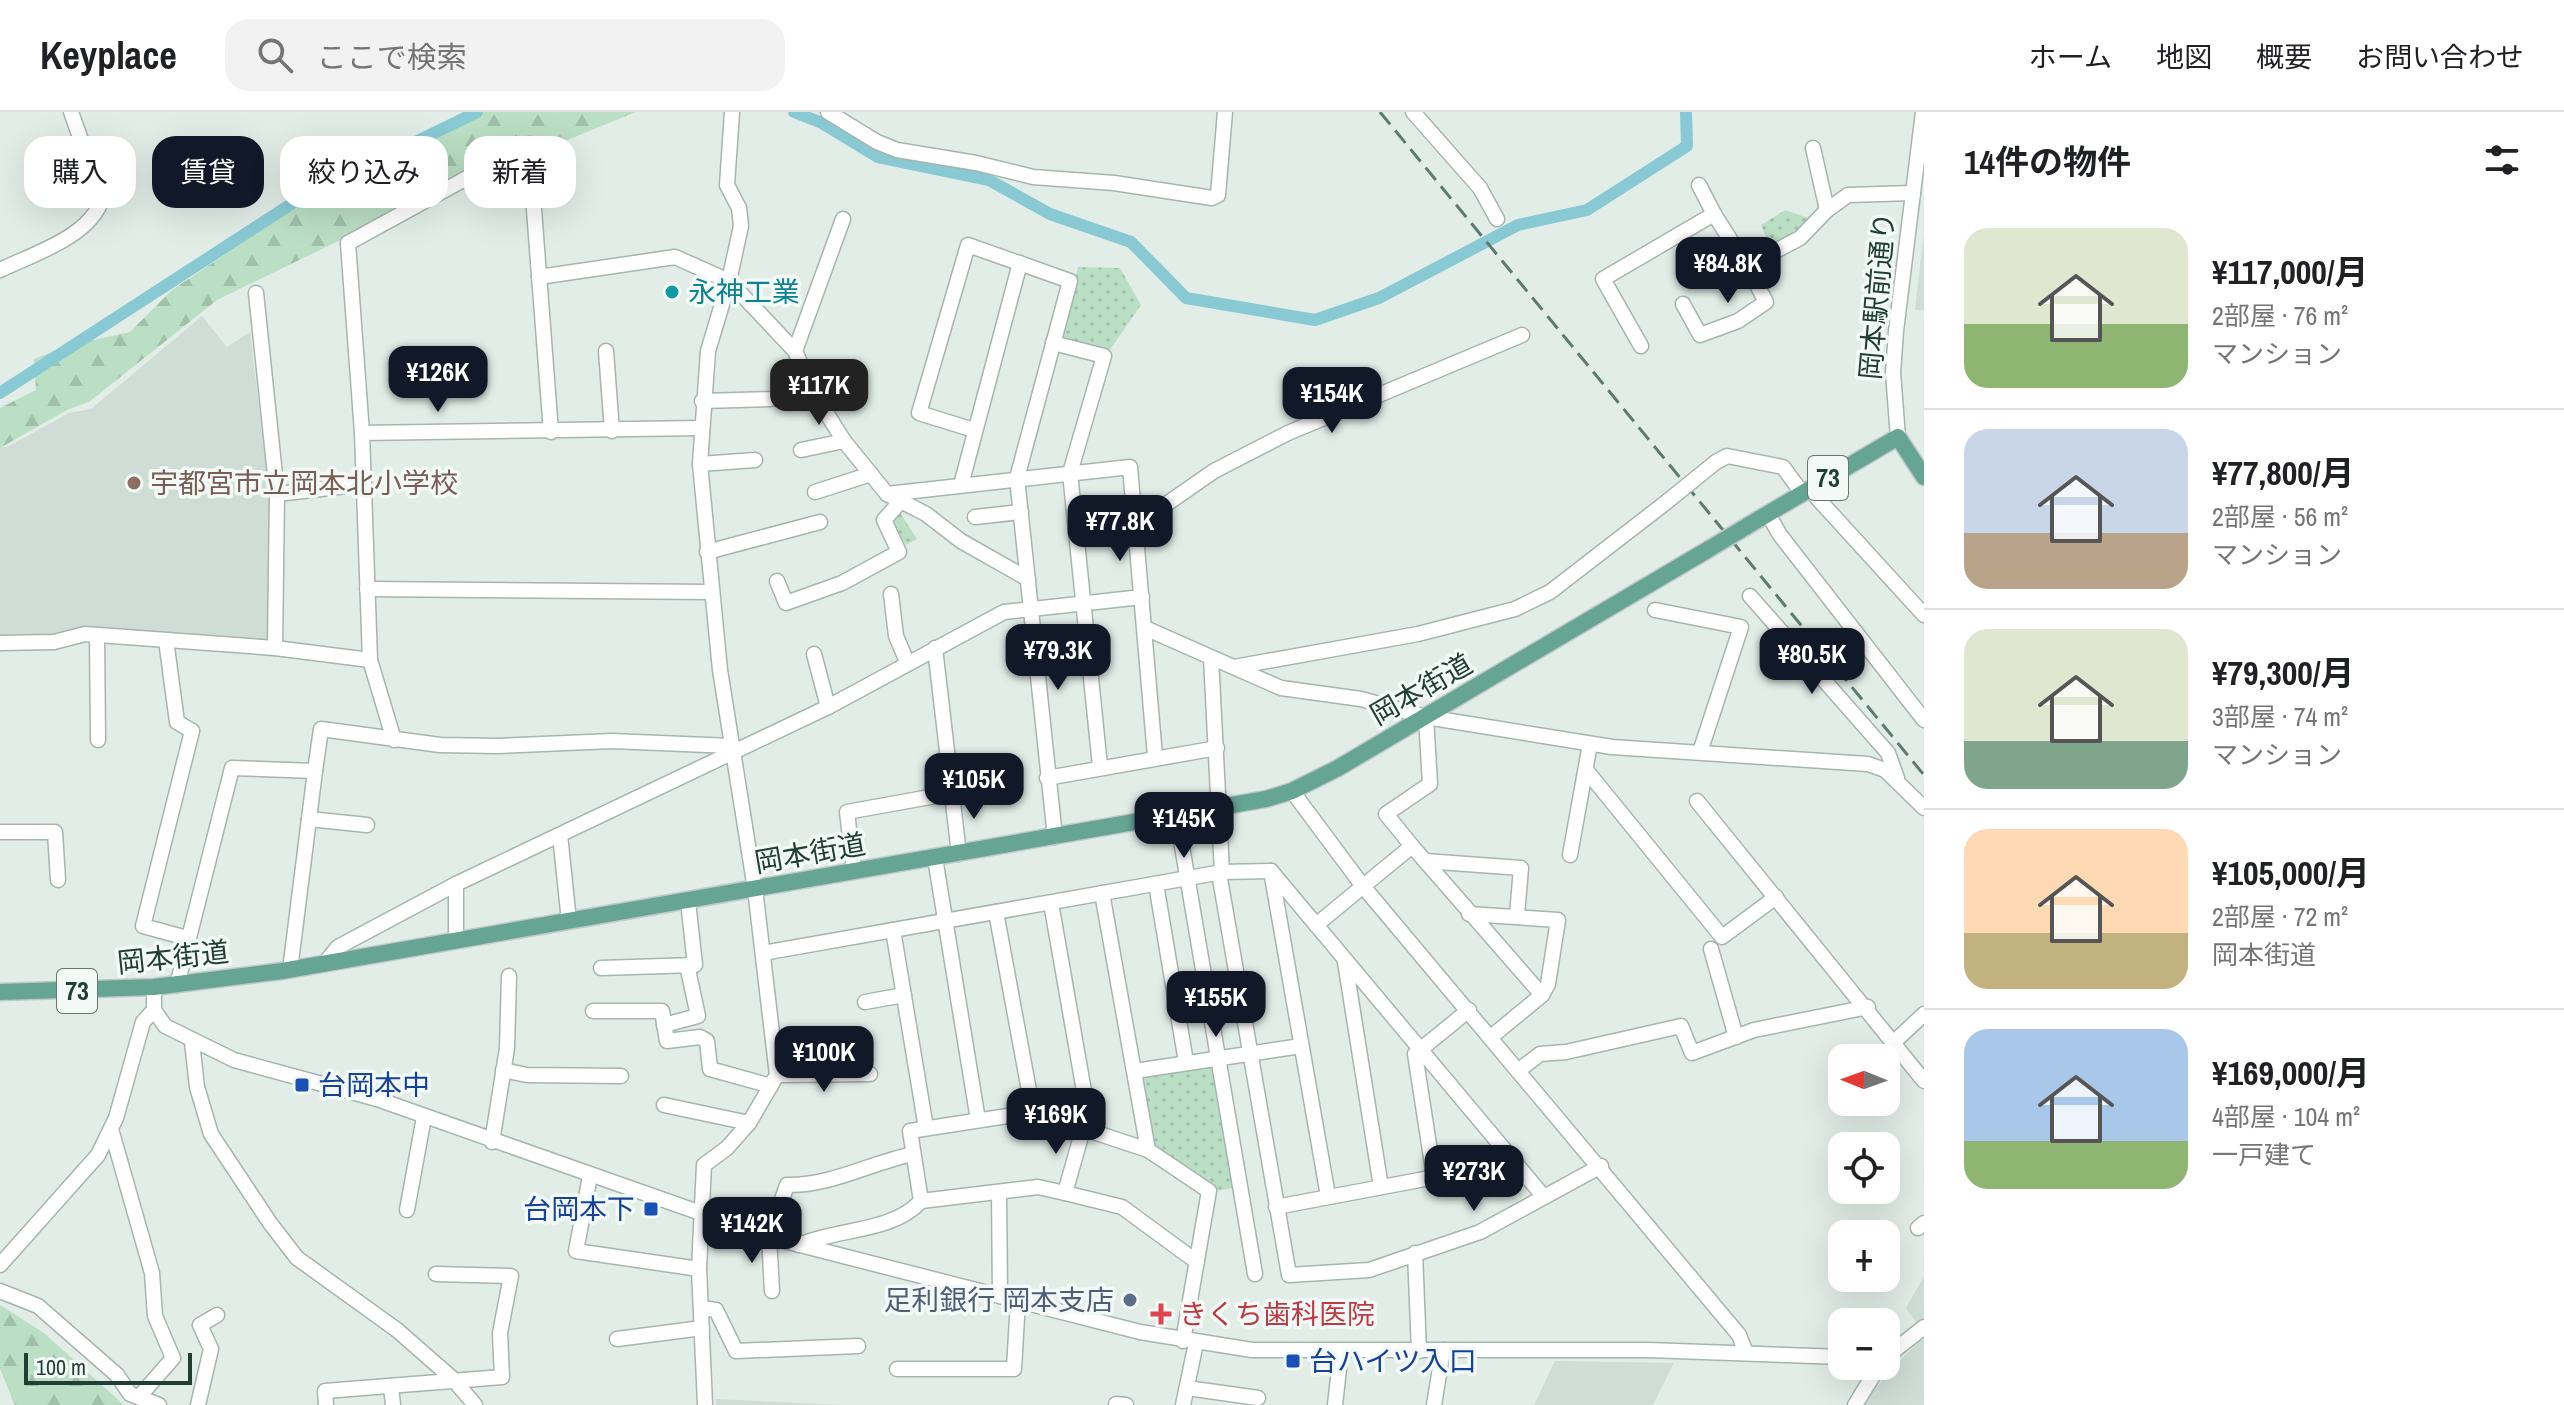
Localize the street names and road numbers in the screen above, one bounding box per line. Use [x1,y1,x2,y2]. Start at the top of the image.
street label: 岡本駅前通り [1851,211,1903,381]
road number: 73 [1808,456,1848,500]
street label: 岡本街道 [1363,645,1479,733]
street label: 岡本街道 [752,825,868,881]
street label: 岡本街道 [115,932,231,982]
road number: 73 [57,969,97,1013]

